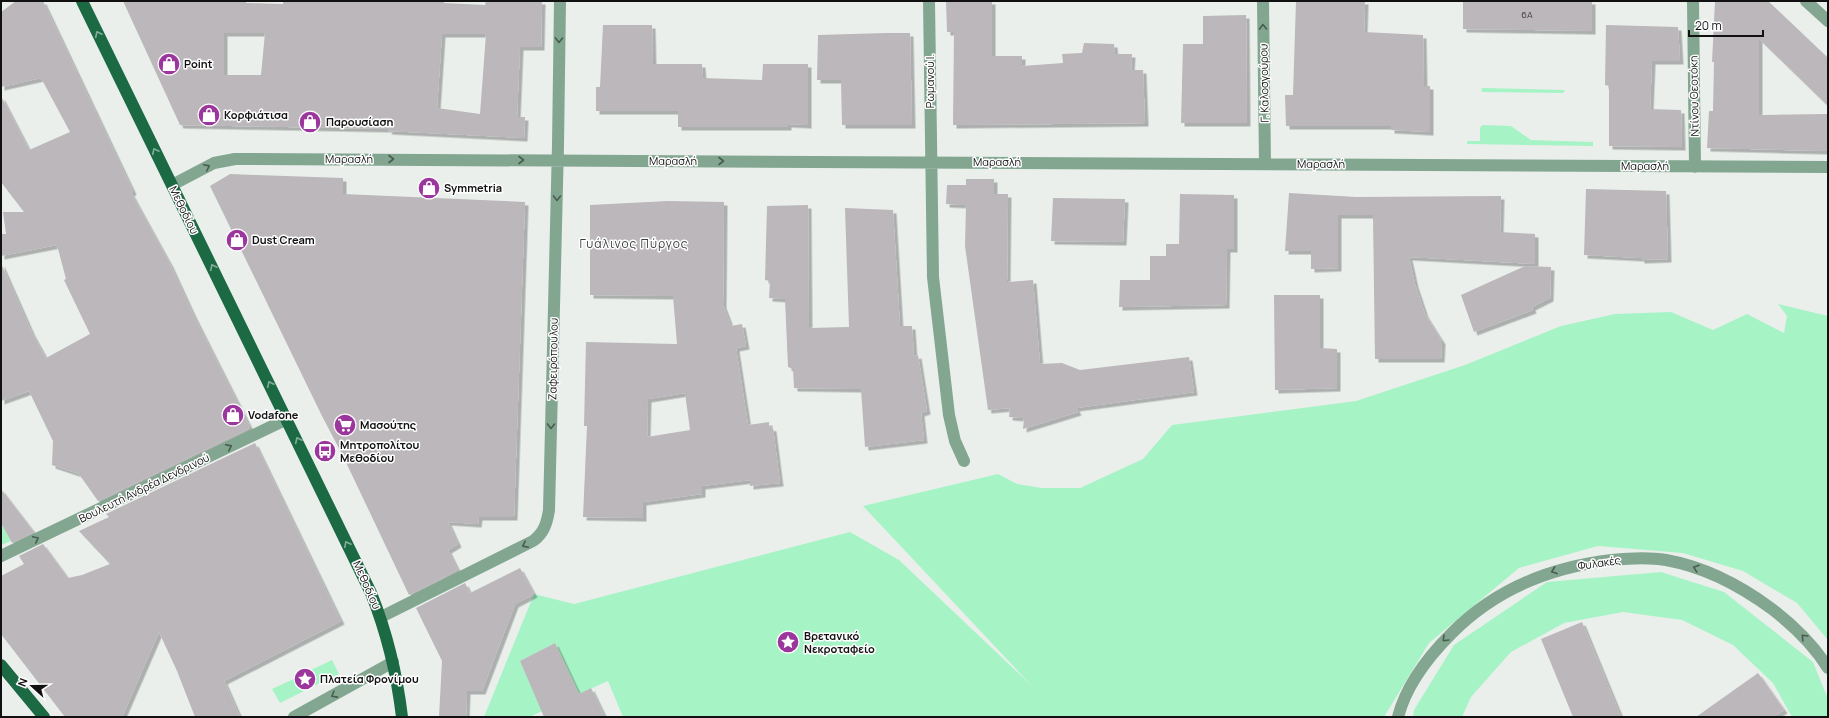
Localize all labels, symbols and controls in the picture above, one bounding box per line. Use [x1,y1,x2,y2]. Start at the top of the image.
house number: 6Α [1521,8,1533,21]
scale bar [1689,12,1763,38]
text: 20 m [1695,17,1722,34]
one-way arrow [1259,24,1267,30]
one-way arrow [95,31,103,38]
one-way arrow [555,37,563,43]
street label: Γ. Καλοσγούρου [1255,43,1272,123]
shop icon: Point [156,51,182,77]
street label: Ρωμανού Ι. [922,54,937,108]
street label: Ντίνου Θεοτόκη [1685,55,1702,137]
place label: Point [184,56,213,71]
shop icon: Κορφιάτισα [196,102,222,128]
place label: Κορφιάτισα [224,107,288,122]
shop icon: Παρουσίαση [297,109,323,135]
place label: Παρουσίαση [326,114,393,129]
one-way arrow [152,148,160,155]
street label: Μαρασλή [325,151,373,166]
street label: Μαρασλή [649,153,697,168]
street label: Μαρασλή [973,154,1021,169]
one-way arrow [388,155,394,163]
one-way arrow [518,156,524,164]
street label: Μαρασλή [1297,156,1345,171]
one-way arrow [718,157,724,165]
street label: Μαρασλή [1621,158,1669,173]
one-way arrow [202,164,210,172]
shop icon: Symmetria [416,175,442,201]
place label: Symmetria [444,180,502,195]
street label: Μεθοδίου [166,183,202,236]
one-way arrow [553,195,561,201]
shop icon: Dust Cream [224,227,250,253]
place label: Dust Cream [252,232,315,247]
district label: Γυάλινος Πύργος [580,235,688,252]
one-way arrow [210,264,218,272]
street label: Ζαφειρόπουλου [544,318,561,400]
one-way arrow [267,381,275,388]
shop icon: Vodafone [220,402,246,428]
place label: Vodafone [248,407,299,422]
supermarket icon: Μασούτης [332,412,358,438]
place label: Μασούτης [360,417,416,432]
one-way arrow [547,423,556,429]
one-way arrow [295,437,303,445]
place label: Μητροπολίτου Μεθοδίου [340,437,419,465]
bus stop icon: Μητροπολίτου Μεθοδίου [312,438,338,464]
one-way arrow [225,444,233,452]
street label: Βουλευτή Ανδρέα Δενδρινού [76,449,212,526]
one-way arrow [32,536,40,544]
one-way arrow [344,540,352,548]
one-way arrow [522,541,529,548]
street label: Φυλακές [1576,552,1621,573]
street label: Μεθοδίου [350,558,385,611]
one-way arrow [1692,565,1699,573]
one-way arrow [1551,567,1558,575]
place label: Βρετανικό Νεκροταφείο [804,628,875,656]
place icon: Βρετανικό Νεκροταφείο [775,629,801,655]
one-way arrow [1442,634,1450,642]
one-way arrow [1801,634,1809,642]
north arrow [12,666,52,706]
place icon: Πλατεία Φρονίμου [292,666,318,692]
place label: Πλατεία Φρονίμου [320,671,419,686]
text: N [14,676,31,689]
one-way arrow [331,690,338,697]

